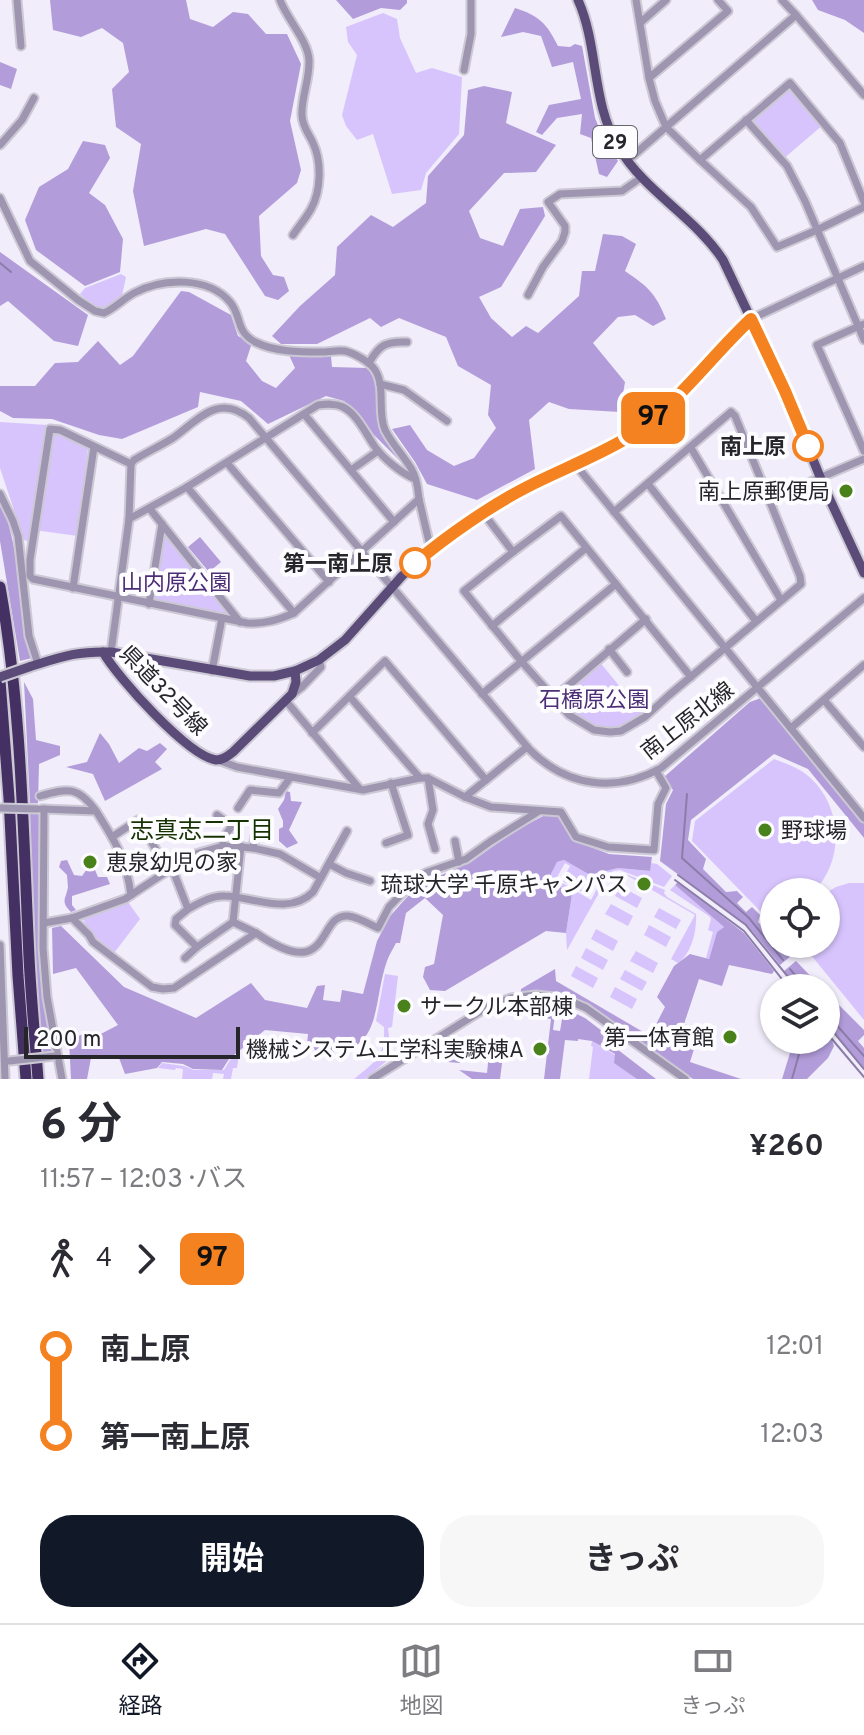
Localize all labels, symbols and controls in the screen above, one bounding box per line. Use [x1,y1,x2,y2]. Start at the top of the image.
road number: 29 [593,126,637,158]
line badge: 97 [617,392,689,444]
text: 97 [637,400,669,436]
marker: 南上原 [793,431,823,461]
place label: 南上原 [720,435,786,462]
place label: 南上原郵便局 [698,480,830,507]
marker: 南上原郵便局 [837,482,855,500]
marker: 第一南上原 [400,548,430,578]
place label: 第一南上原 [283,552,393,579]
park label: 山内原公園 [121,571,231,598]
street label: 県道32号線 [113,641,212,742]
street label: 南上原北線 [637,677,740,766]
park label: 石橋原公園 [539,688,649,715]
district label: 志真志二丁目 [130,817,274,847]
place label: 野球場 [781,819,847,846]
marker: 野球場 [756,821,774,839]
place label: 恵泉幼児の家 [106,851,238,878]
marker: 恵泉幼児の家 [81,853,99,871]
place label: 琉球大学 千原キャンパス [381,873,628,900]
marker: 琉球大学 千原キャンパス [635,875,653,893]
map controls [760,878,840,1054]
button: locate [760,878,840,958]
button: layers [760,974,840,1054]
place label: サークル本部棟 [420,995,573,1022]
marker: サークル本部棟 [395,997,413,1015]
scale bar [24,1023,240,1059]
place label: 第一体育館 [604,1026,714,1053]
text: 200 m [36,1027,101,1054]
marker: 第一体育館 [721,1028,739,1046]
place label: 機械システム工学科実験棟A [246,1038,524,1065]
marker: 機械システム工学科実験棟A [531,1040,549,1058]
text: 6 分 [40,1099,122,1155]
text: ¥260 [749,1129,824,1166]
text: 11:57 – 12:03 · バス [40,1164,247,1197]
icon: walk [40,1237,84,1281]
icon: forward [124,1237,168,1281]
text: 97 [196,1241,228,1277]
text: 4 [96,1243,112,1276]
text: 12:01 [766,1331,824,1364]
text: 南上原 [100,1333,190,1370]
text: 12:03 [760,1419,824,1452]
text: 第一南上原 [100,1421,250,1458]
button: 開始 [40,1515,424,1607]
button: きっぷ [440,1515,824,1607]
tab: 経路 [118,1639,162,1721]
tab: 地図 [399,1639,443,1721]
tab: きっぷ [680,1639,746,1721]

